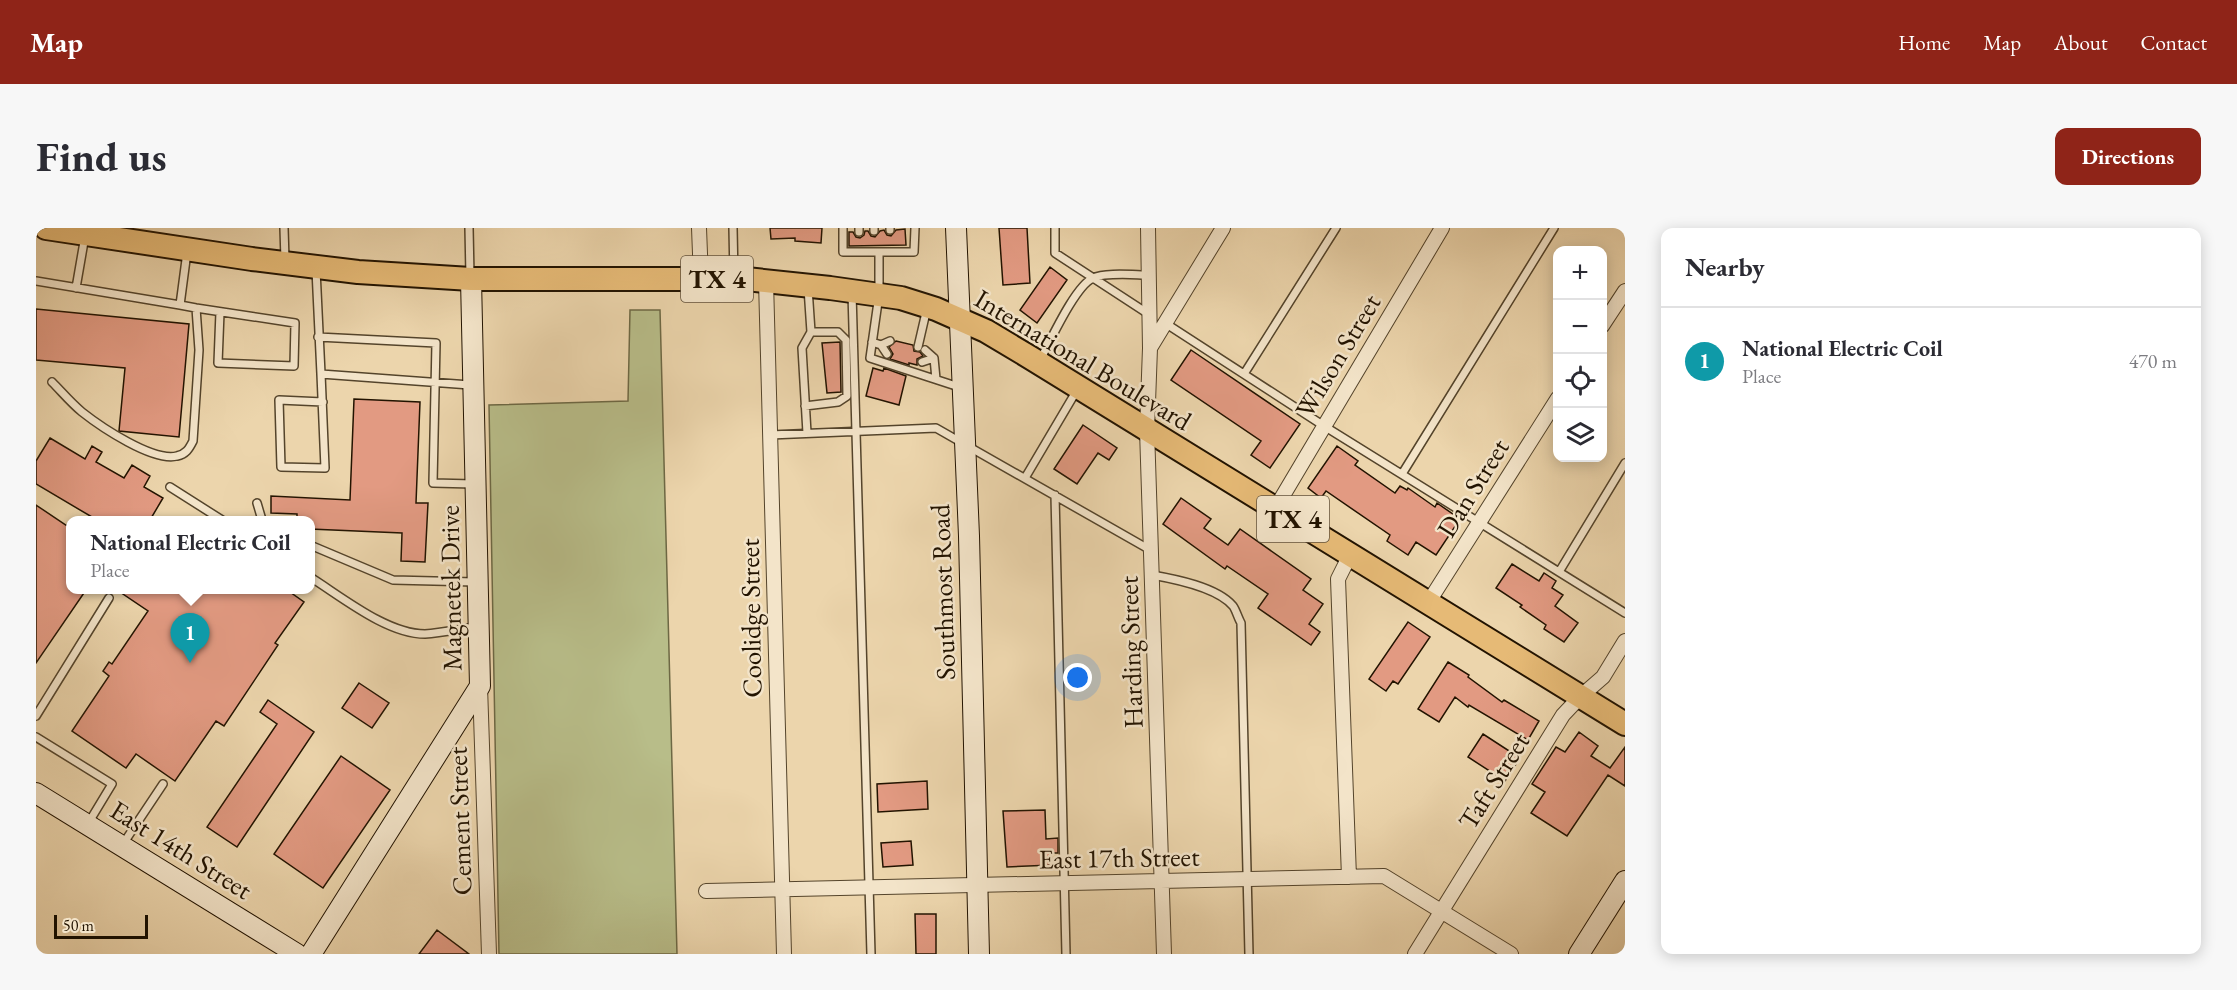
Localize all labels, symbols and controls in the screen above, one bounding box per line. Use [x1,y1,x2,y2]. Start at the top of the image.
text: Map [30,24,83,60]
text: Home [1898,29,1950,56]
text: Map [1983,29,2021,56]
text: About [2054,29,2107,56]
text: Contact [2140,29,2207,56]
button: Directions [2055,128,2201,185]
text: Find us [36,129,167,184]
map controls [1553,246,1607,462]
button: + [1553,246,1607,300]
text: Nearby [1685,250,1765,284]
road number: TX 4 [681,256,753,302]
street label: International Boulevard [968,281,1198,438]
street label: Wilson Street [1287,287,1388,424]
button: − [1553,300,1607,354]
text: National Electric Coil [1742,334,1943,363]
text: 1 [1699,348,1710,374]
text: 470 m [2129,348,2177,374]
button: locate [1553,354,1607,408]
text: Place [1742,363,1781,389]
button: layers [1553,408,1607,462]
street label: Dan Street [1429,431,1517,544]
road number: TX 4 [1257,496,1329,542]
street label: Southmost Road [922,503,963,681]
street label: Magnetek Drive [432,505,469,671]
popup [66,516,315,594]
text: National Electric Coil [90,528,291,557]
street label: Coolidge Street [732,538,769,698]
text: Place [90,557,130,583]
street label: Harding Street [1110,575,1151,729]
pin: 1 [170,614,210,663]
your location [1063,663,1092,692]
street label: Taft Street [1450,725,1537,836]
street label: Cement Street [439,746,480,896]
street label: East 14th Street [104,792,259,907]
street label: East 17th Street [1038,839,1200,876]
scale bar [54,912,148,940]
text: 50 m [63,915,94,936]

